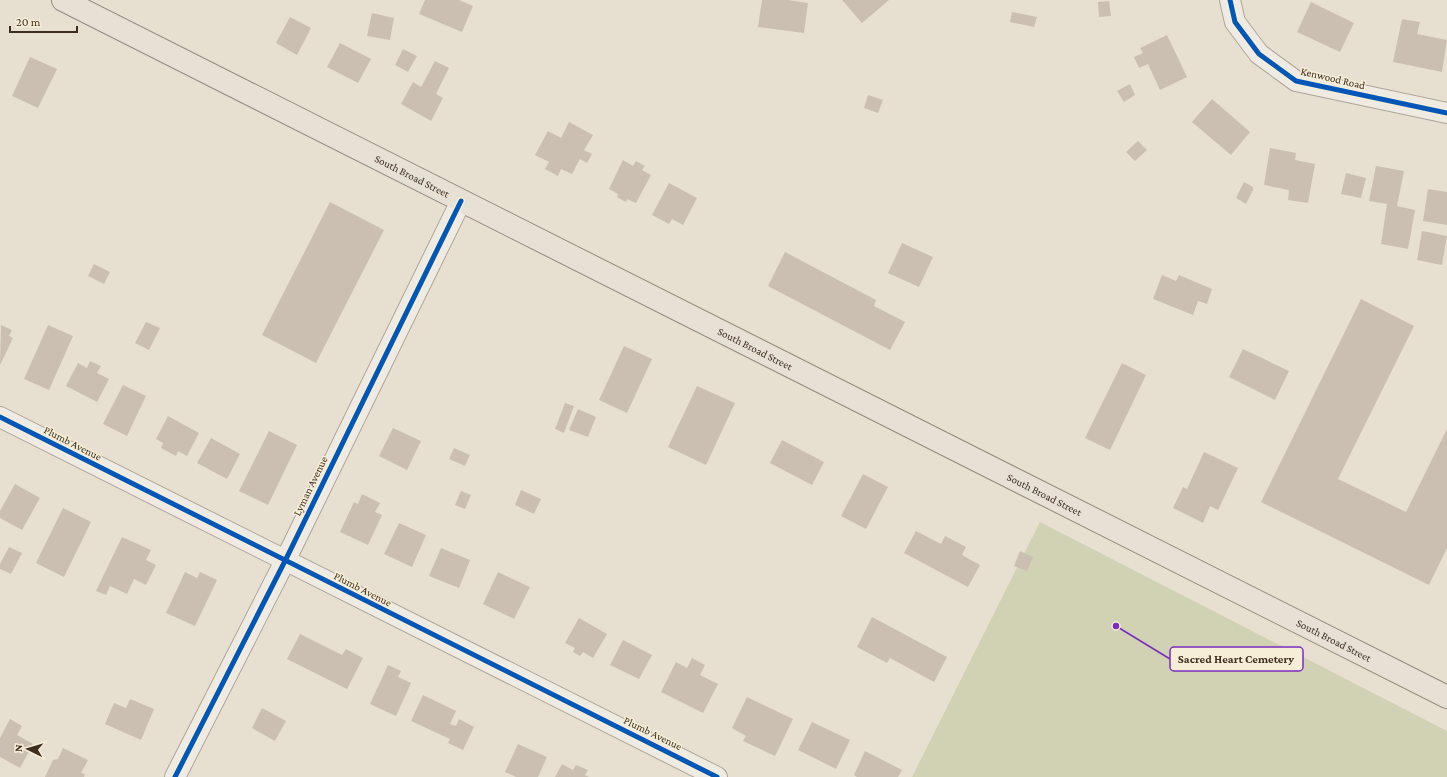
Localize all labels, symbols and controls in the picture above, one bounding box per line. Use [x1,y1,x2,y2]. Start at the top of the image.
scale bar [10,8,77,34]
text: 20 m [16,15,41,29]
street label: Kenwood Road [1300,65,1367,91]
street label: South Broad Street [373,152,452,200]
street label: South Broad Street [716,325,795,373]
street label: Plumb Avenue [42,423,104,463]
street label: Lyman Avenue [290,454,331,518]
street label: South Broad Street [1005,471,1084,518]
street label: Plumb Avenue [332,569,394,609]
street label: South Broad Street [1295,616,1374,664]
callout: Sacred Heart Cemetery [1170,647,1303,671]
text: Sacred Heart Cemetery [1178,652,1294,666]
street label: Plumb Avenue [622,714,684,752]
north arrow [8,729,48,769]
text: N [12,743,24,752]

